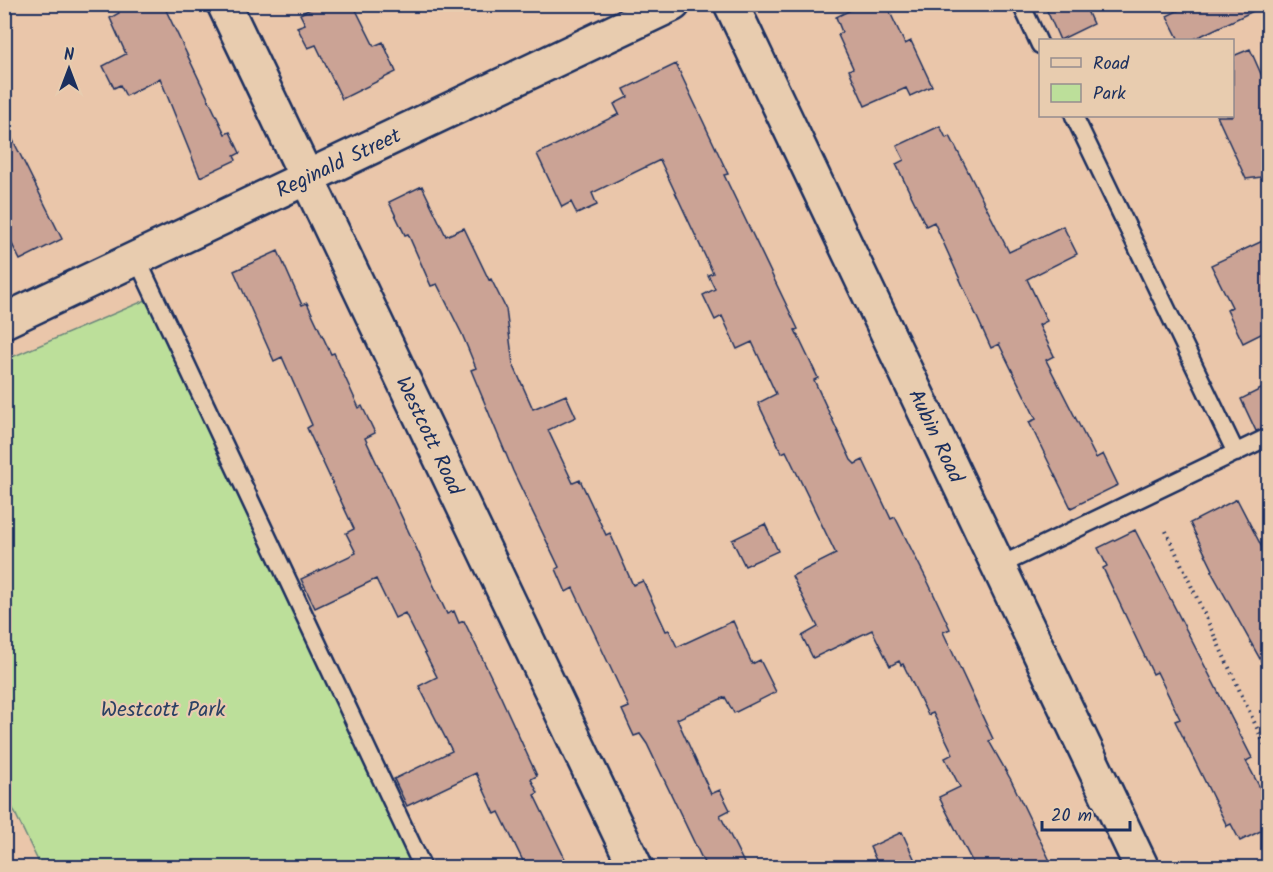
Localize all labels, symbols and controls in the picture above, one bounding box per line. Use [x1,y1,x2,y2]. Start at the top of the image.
north arrow [39,39,99,99]
legend [1039,39,1234,117]
text: N [64,43,74,68]
text: Road [1093,50,1130,79]
text: Park [1093,80,1126,109]
street label: Reginald Street [271,120,408,208]
street label: Westcott Road [386,371,471,502]
street label: Aubin Road [898,384,972,489]
park label: Westcott Park [101,694,225,727]
scale bar [1042,794,1130,832]
text: 20 m [1051,802,1092,831]

